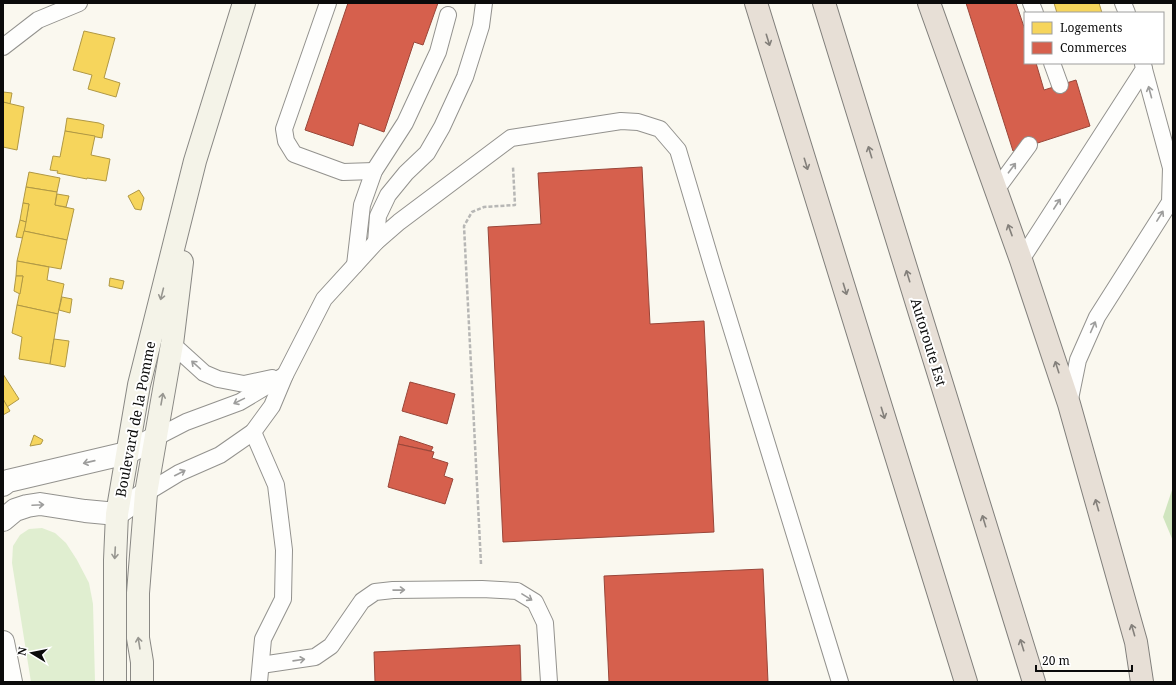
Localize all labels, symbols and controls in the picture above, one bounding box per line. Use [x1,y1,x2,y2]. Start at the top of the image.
legend [1024,12,1164,64]
text: Logements [1060,19,1122,36]
one-way arrow [765,34,772,47]
text: Commerces [1060,39,1127,56]
one-way arrow [1146,85,1154,98]
one-way arrow [866,145,873,158]
one-way arrow [803,158,810,171]
one-way arrow [1008,162,1017,173]
one-way arrow [1053,198,1062,209]
one-way arrow [1157,210,1165,222]
one-way arrow [1006,225,1014,237]
one-way arrow [904,270,911,283]
one-way arrow [842,282,849,295]
one-way arrow [158,287,165,300]
street label: Autoroute Est [907,296,951,388]
one-way arrow [1090,321,1097,333]
street label: Boulevard de la Pomme [111,339,159,499]
one-way arrow [190,361,201,370]
one-way arrow [1052,361,1060,373]
one-way arrow [158,393,166,406]
one-way arrow [234,398,246,405]
one-way arrow [880,406,887,419]
one-way arrow [83,458,96,466]
one-way arrow [173,469,185,476]
one-way arrow [1093,498,1101,511]
one-way arrow [31,501,44,509]
one-way arrow [980,514,987,527]
one-way arrow [112,546,119,559]
one-way arrow [392,586,405,594]
one-way arrow [521,593,532,601]
one-way arrow [1129,624,1136,637]
north arrow [12,633,52,673]
one-way arrow [135,637,143,650]
one-way arrow [1018,638,1025,651]
text: N [14,645,30,657]
scale bar [1036,647,1132,673]
text: 20 m [1042,652,1070,669]
one-way arrow [292,656,305,664]

